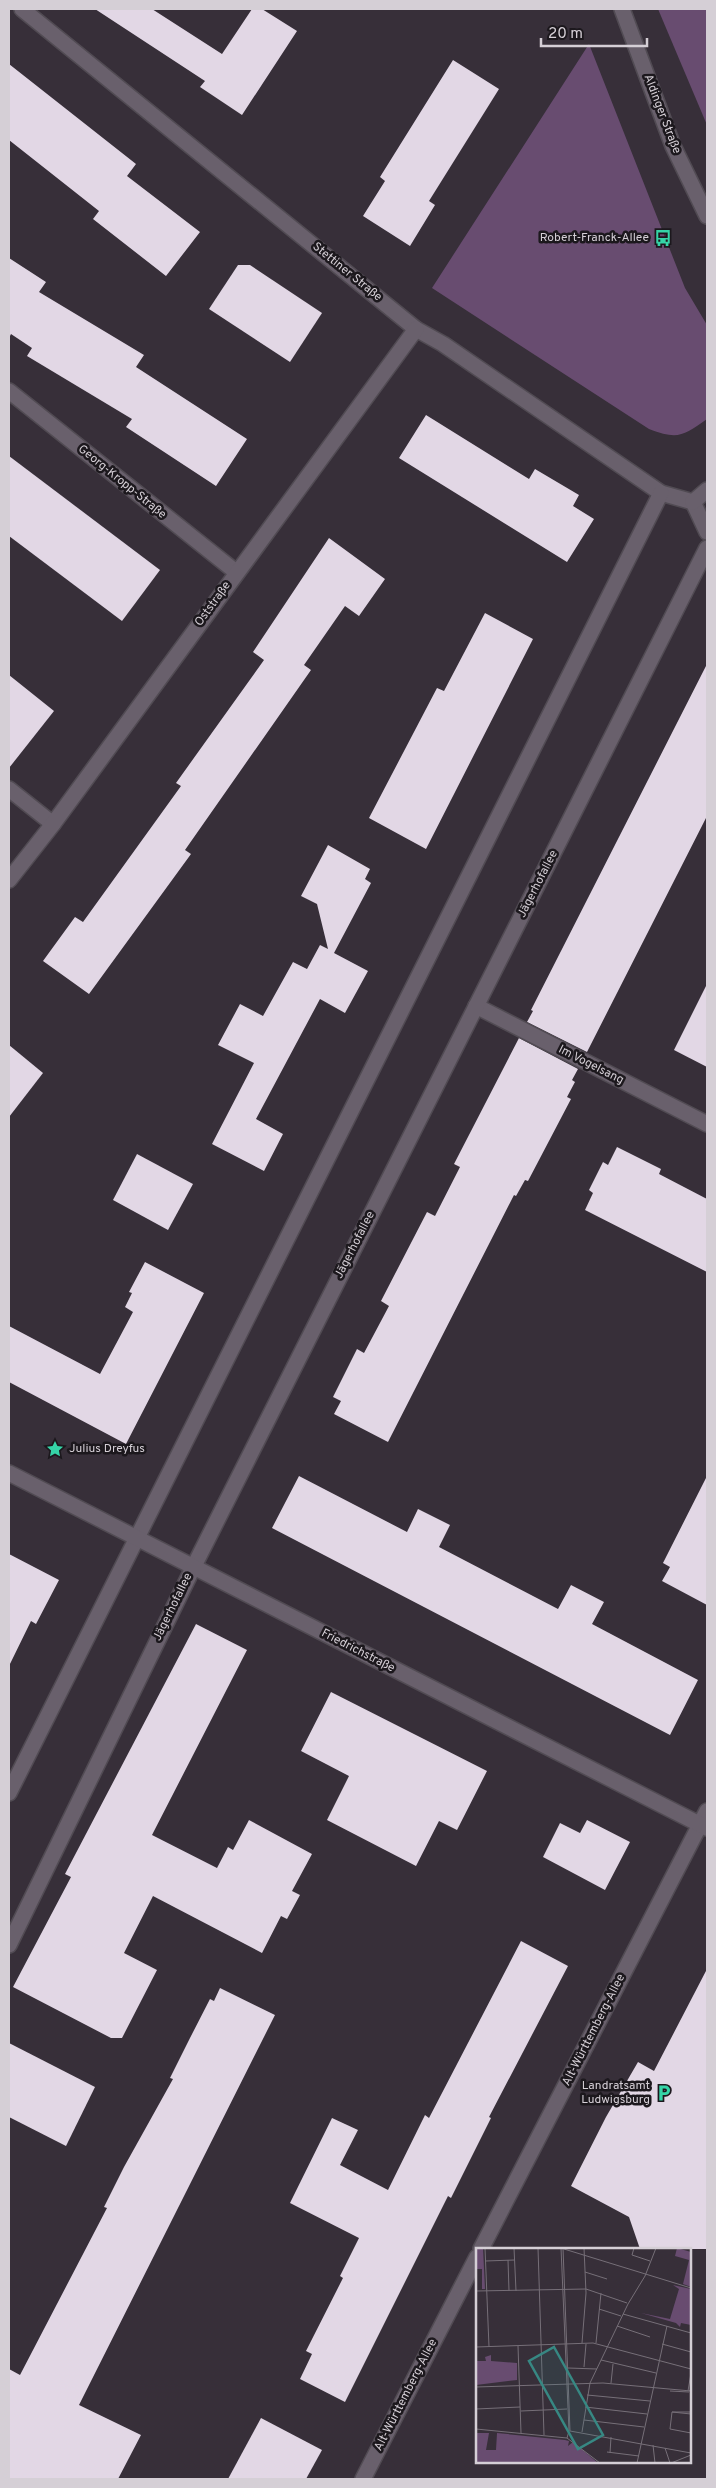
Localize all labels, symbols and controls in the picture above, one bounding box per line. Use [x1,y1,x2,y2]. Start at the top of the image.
scale bar [541,15,647,47]
text: 20 m [548,25,583,44]
street label: Aldinger Straße [640,72,684,156]
bus stop icon: Robert-Franck-Allee [653,228,673,248]
place label: Robert-Franck-Allee [540,230,649,246]
street label: Stettiner Straße [309,239,385,305]
street label: Georg-Kropp-Straße [74,441,170,523]
street label: Oststraße [191,578,235,630]
street label: Jägerhofallee [514,847,562,921]
street label: Im Vogelsang [556,1042,626,1088]
street label: Jägerhofallee [331,1208,379,1282]
place icon: Julius Dreyfus [45,1439,65,1459]
place label: Julius Dreyfus [69,1441,145,1457]
street label: Jägerhofallee [150,1570,196,1644]
street label: Friedrichstraße [318,1626,398,1676]
street label: Alt-Württemberg-Allee [559,1971,629,2089]
place label: Landratsamt Ludwigsburg [581,2078,650,2108]
parking icon: Landratsamt Ludwigsburg [654,2083,674,2103]
inset map [476,2248,691,2463]
street label: Alt-Württemberg-Allee [371,2336,441,2454]

